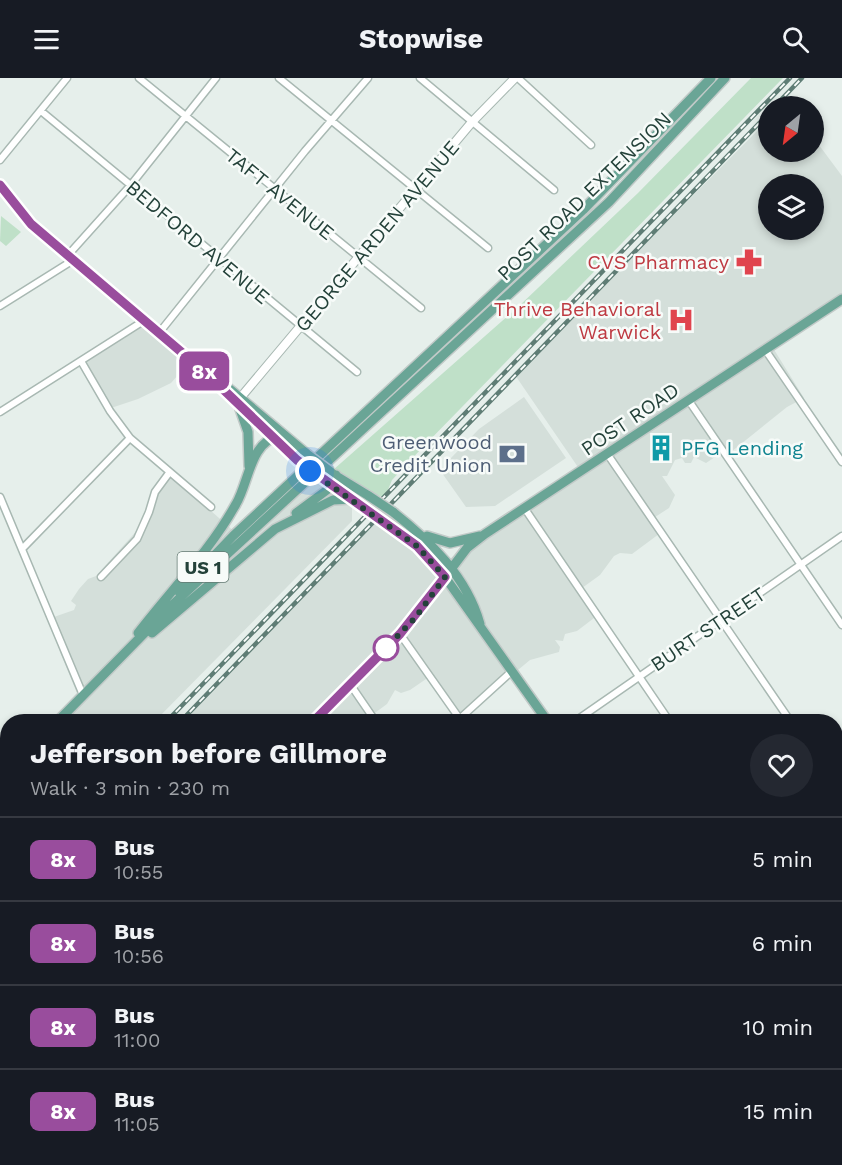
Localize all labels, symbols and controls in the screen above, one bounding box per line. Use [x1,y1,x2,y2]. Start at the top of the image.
icon: menu [30,23,63,56]
text: Stopwise [359,23,483,55]
icon: search [779,23,812,56]
north arrow [758,96,824,162]
map controls [758,96,824,240]
street label: POST ROAD EXTENSION [492,107,676,285]
street label: GEORGE ARDEN AVENUE [290,136,464,336]
street label: TAFT AVENUE [221,143,339,245]
button: layers [758,174,824,240]
street label: BEDFORD AVENUE [121,175,275,309]
pharmacy icon: CVS Pharmacy [734,247,764,277]
place label: CVS Pharmacy [587,250,730,274]
place label: Thrive Behavioral Warwick [494,297,661,344]
hospital icon: Thrive Behavioral Warwick [666,305,696,335]
line badge: 8x [177,352,231,390]
text: 8x [191,359,217,384]
street label: POST ROAD [576,377,684,461]
place label: Greenwood Credit Union [370,430,492,477]
building icon: PFG Lending [646,433,676,463]
place label: PFG Lending [681,436,803,460]
bank icon: Greenwood Credit Union [497,439,527,469]
your location [295,456,325,486]
road number: US 1 [178,552,228,582]
street label: BURT STREET [646,582,770,676]
unlabelled marker [373,635,399,661]
button: heart [750,734,813,797]
text: Jefferson before Gillmore [30,737,387,770]
text: Walk · 3 min · 230 m [30,776,230,800]
text: Bus [114,835,154,860]
text: 8x [50,847,76,872]
text: 5 min [752,847,813,872]
text: 10:55 [114,860,163,884]
text: Bus [114,919,154,944]
text: 8x [50,931,76,956]
text: 6 min [752,931,813,956]
text: 10:56 [114,944,164,968]
text: Bus [114,1003,154,1028]
text: 8x [50,1015,76,1040]
text: 10 min [743,1015,813,1040]
text: 11:00 [114,1028,160,1052]
text: Bus [114,1087,154,1112]
text: 8x [50,1099,76,1124]
text: 15 min [744,1099,813,1124]
text: 11:05 [114,1112,160,1136]

